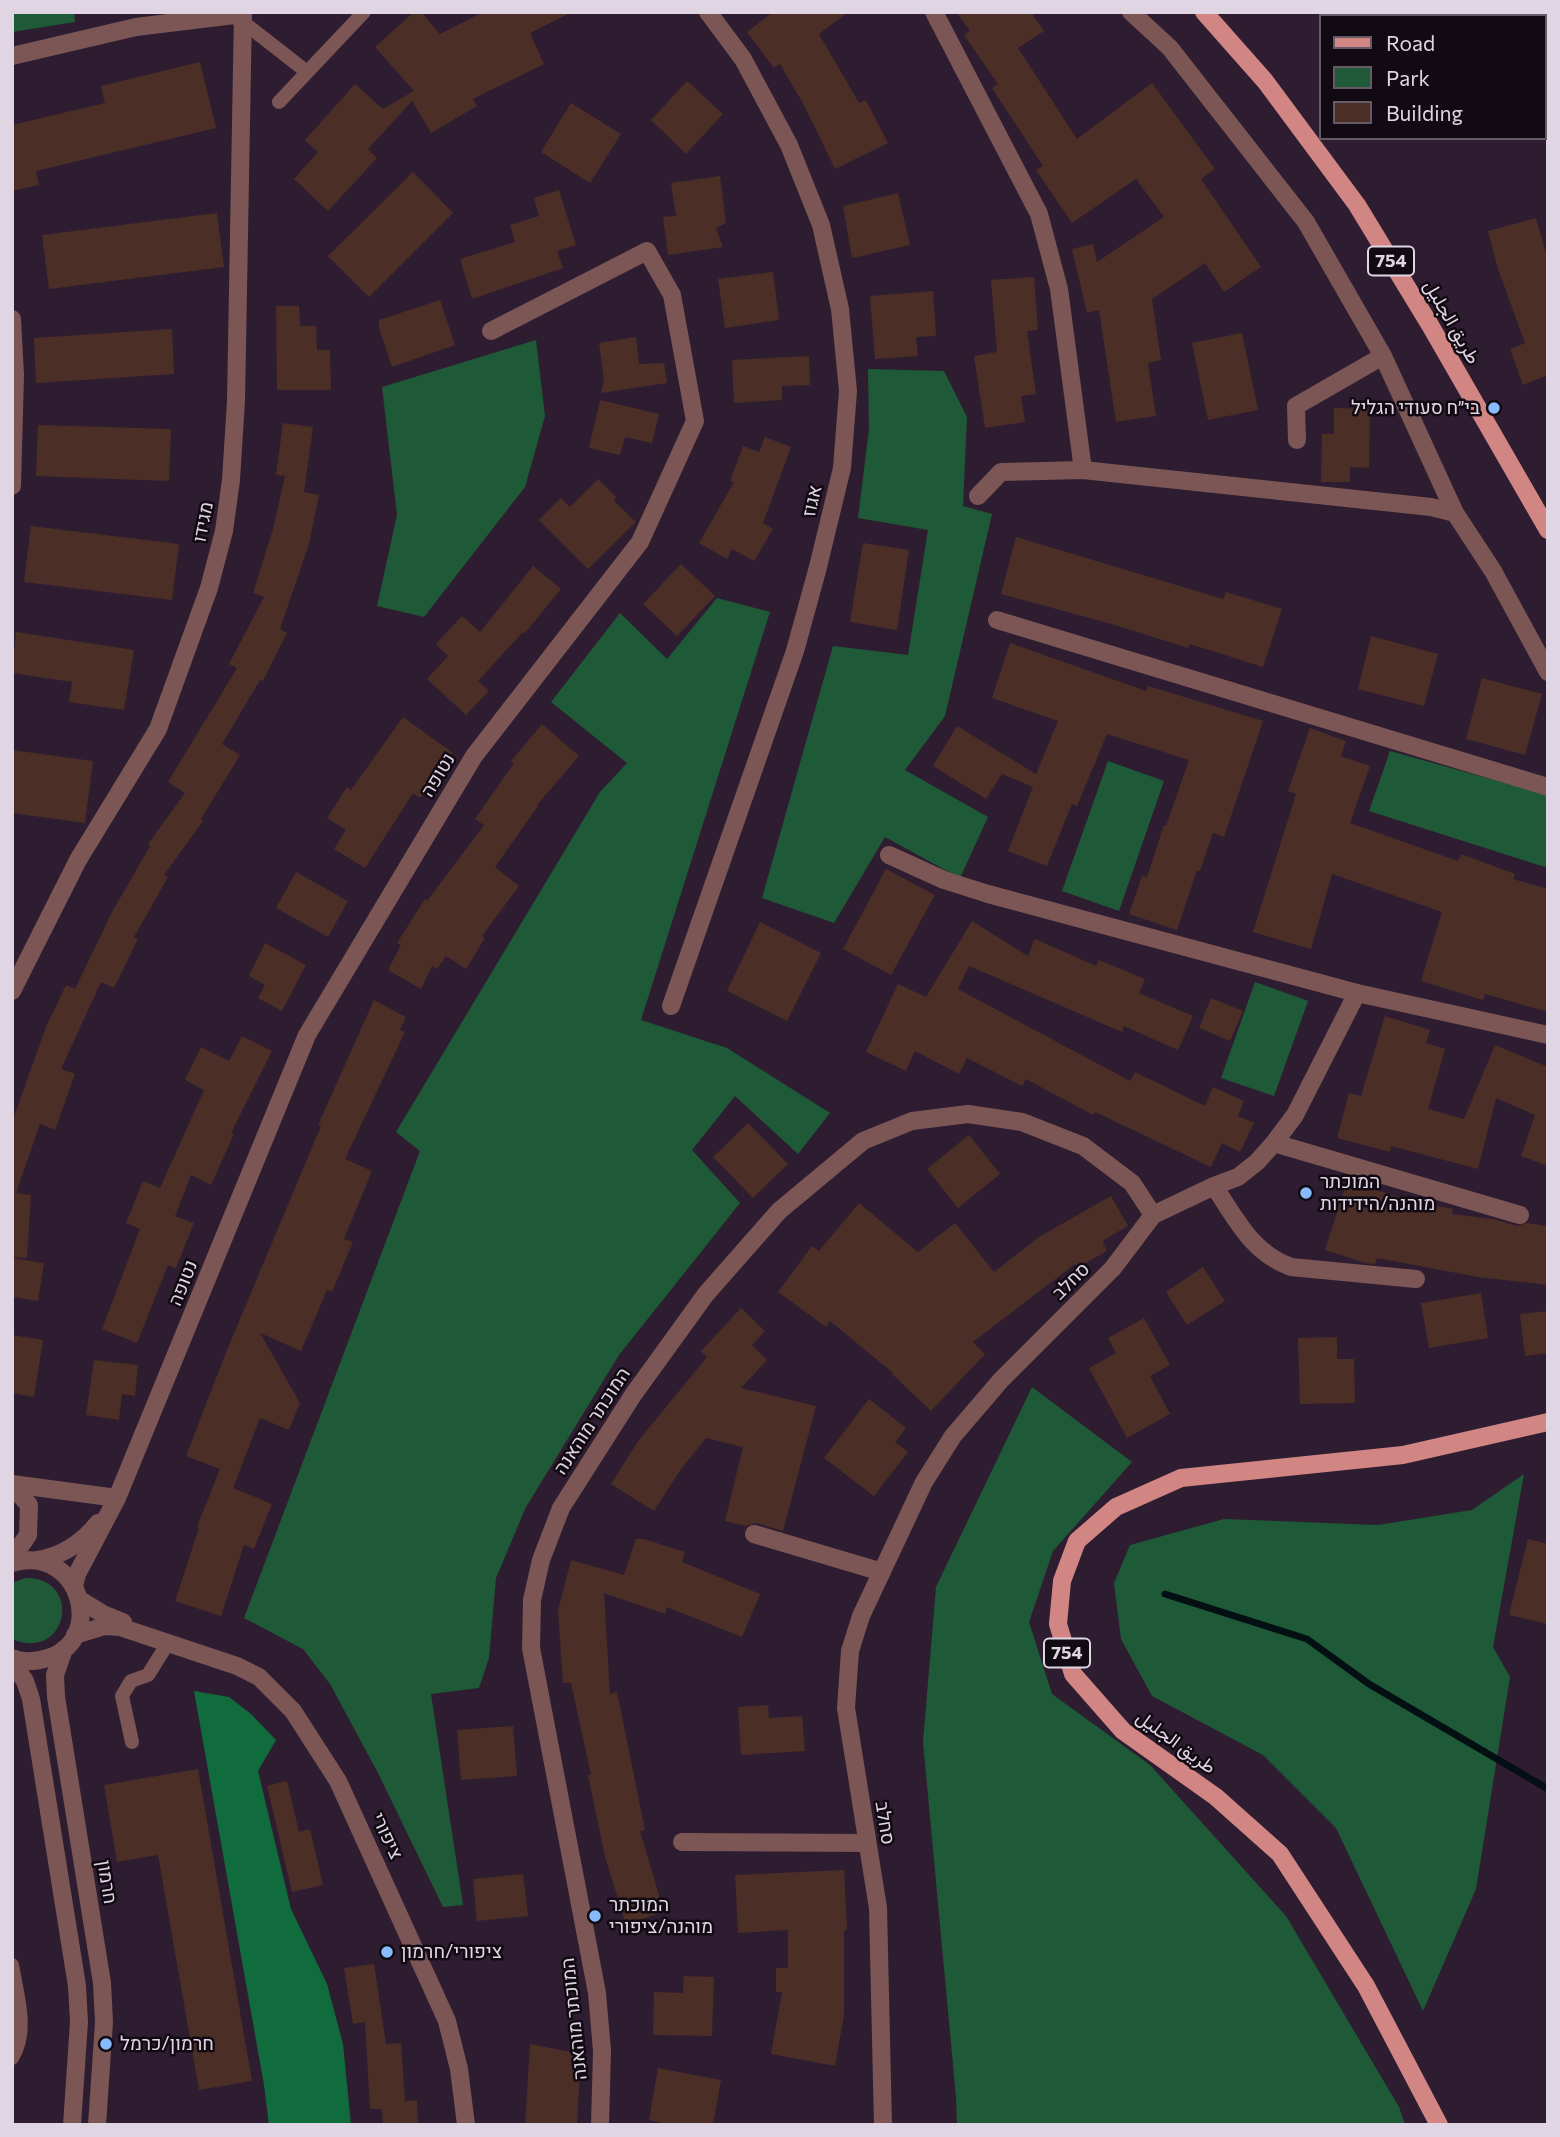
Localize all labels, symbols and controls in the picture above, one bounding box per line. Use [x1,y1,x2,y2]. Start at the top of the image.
legend [1318,14,1546,140]
text: Road [1386,30,1435,55]
text: Park [1386,65,1430,90]
text: Building [1386,100,1463,125]
road number: 754 [1368,246,1414,276]
street label: طريق الجليل [1419,276,1485,368]
place label: בי״ח סעודי הגליל [1351,397,1480,419]
marker: בי״ח סעודי הגליל [1486,400,1502,416]
street label: אגוז [797,483,827,519]
street label: מגידו [188,500,218,544]
street label: נטופה [416,749,460,801]
place label: המוכתר מוהנה/הידידות [1320,1171,1435,1215]
marker: המוכתר מוהנה/הידידות [1298,1185,1314,1201]
street label: נטופה [164,1257,202,1309]
street label: סחלב [1048,1258,1094,1304]
street label: המוכתר מוהאנה [549,1363,635,1479]
road number: 754 [1044,1638,1090,1668]
street label: طريق الجليل [1132,1705,1220,1779]
street label: סחלב [870,1800,900,1846]
street label: ציפורי [366,1809,408,1863]
street label: חרמון [92,1859,122,1905]
place label: המוכתר מוהנה/ציפורי [609,1894,713,1938]
marker: המוכתר מוהנה/ציפורי [587,1908,603,1924]
place label: ציפורי/חרמון [401,1941,502,1963]
marker: ציפורי/חרמון [379,1944,395,1960]
street label: המוכתר מוהאנה [556,1957,592,2081]
place label: חרמון/כרמל [120,2033,214,2055]
marker: חרמון/כרמל [98,2036,114,2052]

